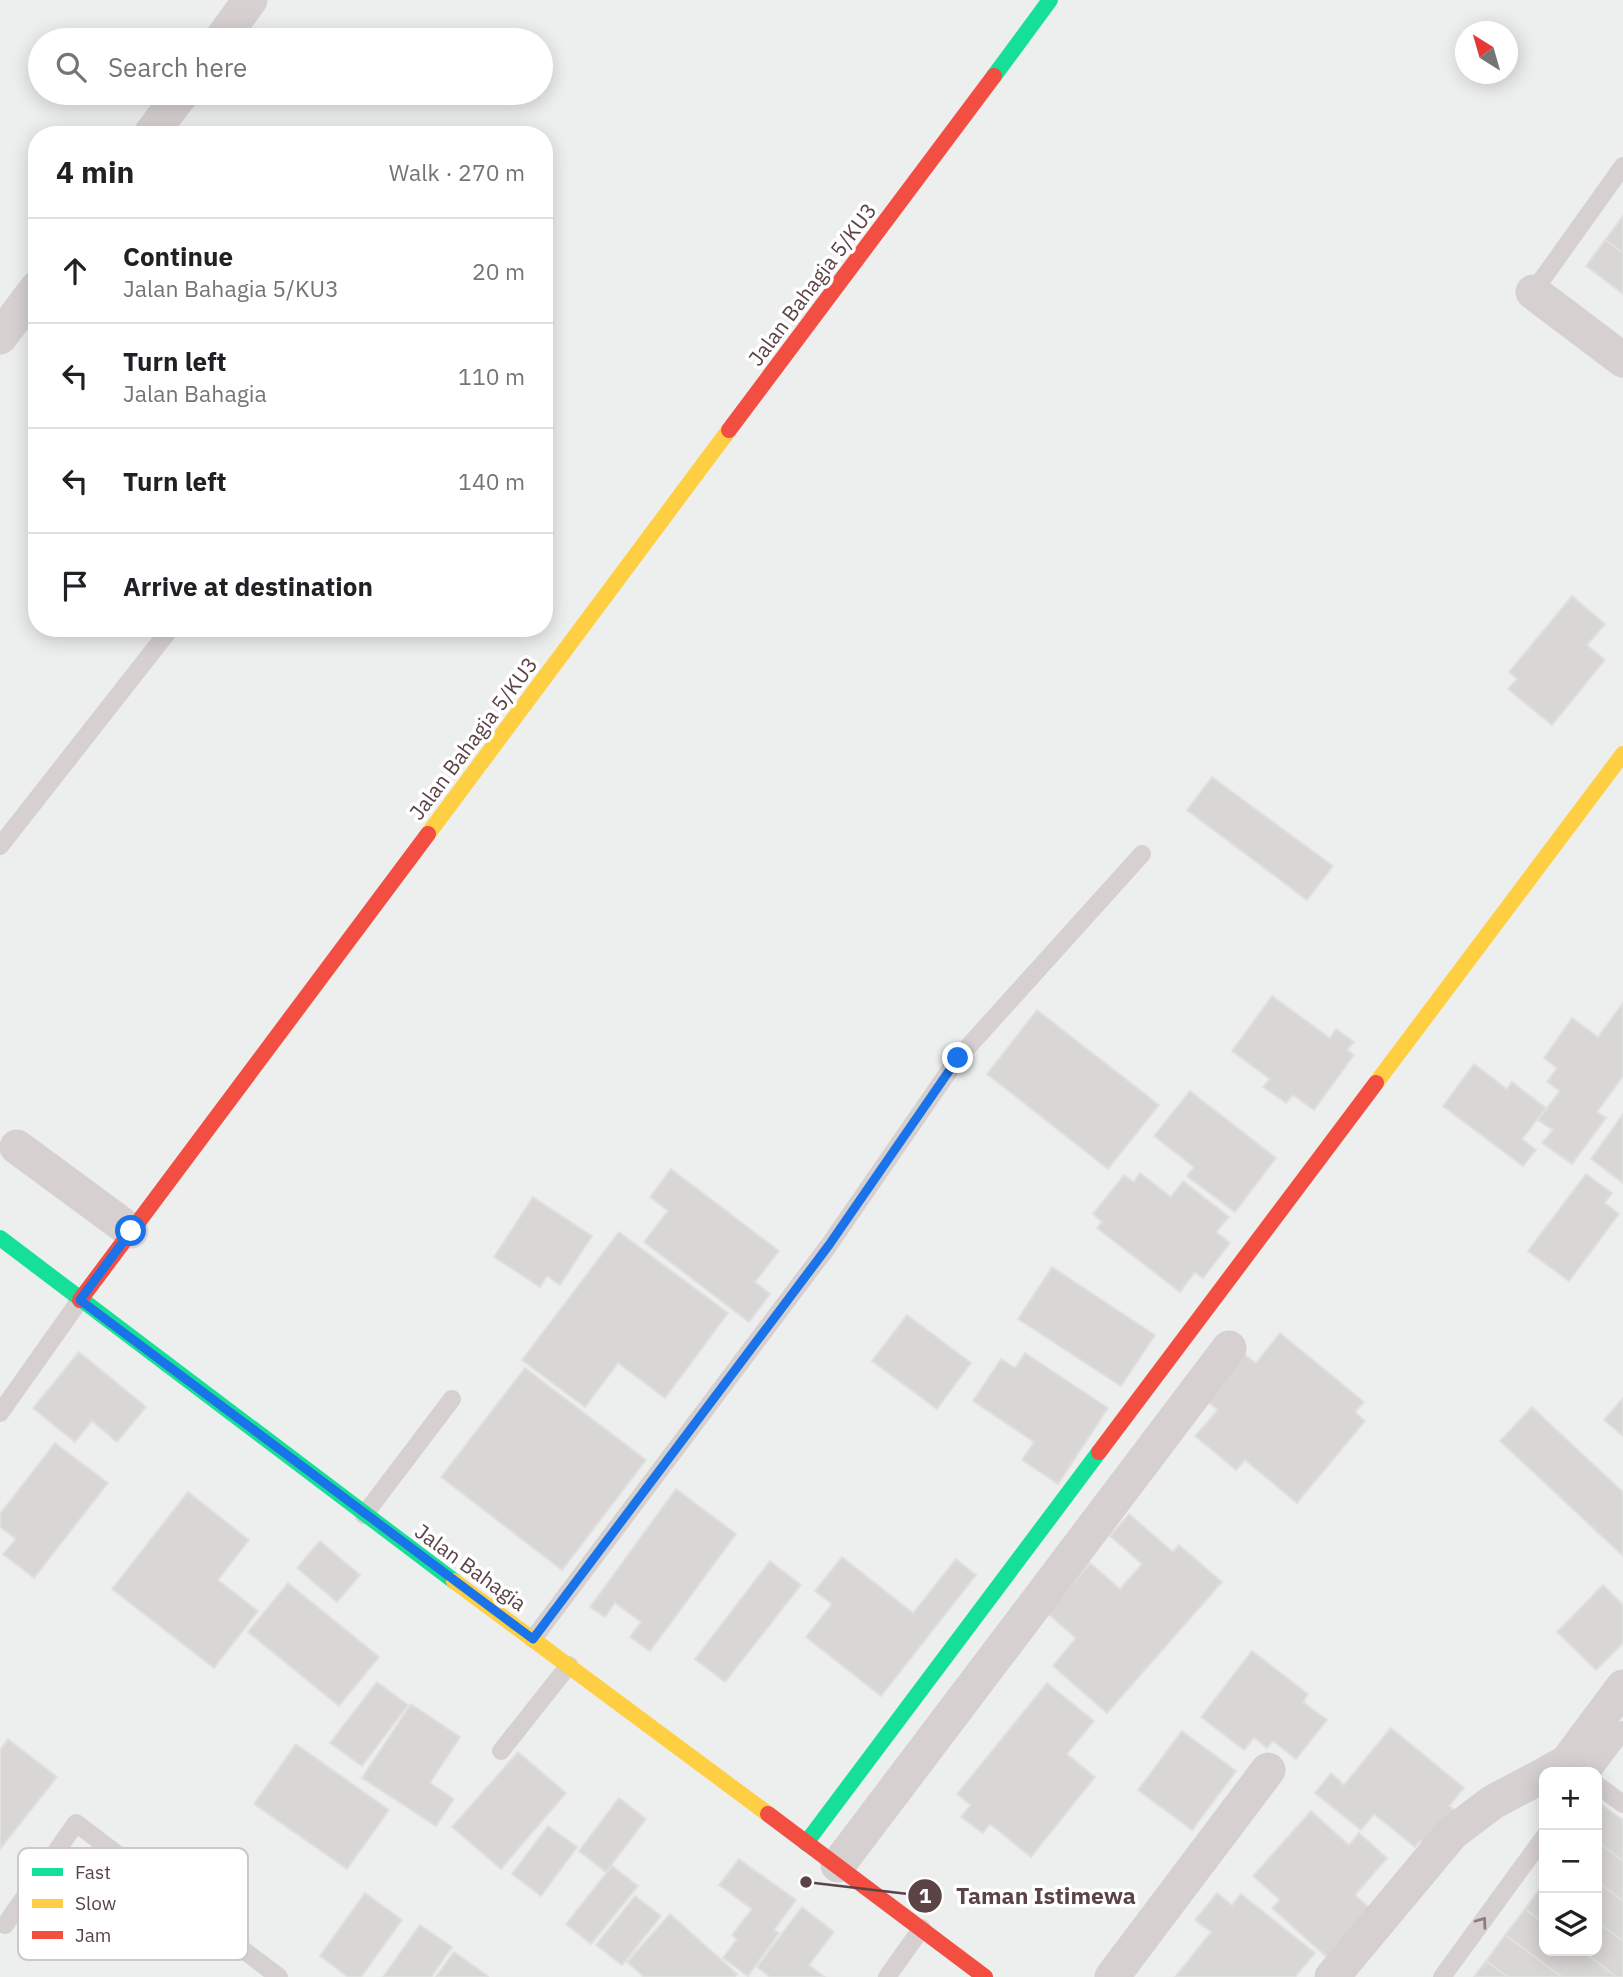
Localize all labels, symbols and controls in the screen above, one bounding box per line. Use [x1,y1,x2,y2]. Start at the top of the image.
north arrow [1455,21,1518,84]
search box [28,28,553,105]
icon: search [52,48,90,86]
text: Search here [108,50,247,84]
text: 4 min [56,152,134,191]
text: Walk · 270 m [389,157,525,187]
street label: Jalan Bahagia 5/KU3 [742,197,882,371]
text: Continue [123,239,233,273]
icon: ahead [56,252,94,290]
text: 20 m [472,256,525,286]
text: Jalan Bahagia 5/KU3 [123,273,339,303]
text: Turn left [123,344,226,378]
icon: left [56,357,94,395]
text: 110 m [458,361,525,391]
text: Jalan Bahagia [123,378,267,408]
icon: left [56,462,94,500]
text: Turn left [123,464,226,498]
text: 140 m [458,466,525,496]
icon: arrive [56,567,94,605]
text: Arrive at destination [123,569,373,603]
street label: Jalan Bahagia 5/KU3 [403,651,543,825]
route end [942,1042,973,1073]
route start [115,1215,146,1246]
street label: Jalan Bahagia [410,1517,532,1617]
map controls [1539,1767,1602,1956]
button: + [1539,1767,1602,1830]
button: − [1539,1830,1602,1893]
legend [18,1848,248,1960]
text: Fast [75,1860,111,1884]
callout: Taman Istimewa [907,1874,1150,1918]
text: Taman Istimewa [956,1880,1136,1910]
text: 1 [919,1881,932,1909]
text: Slow [75,1891,116,1915]
button: layers [1539,1893,1602,1956]
one-way arrow [1474,1917,1486,1930]
text: Jam [75,1923,111,1947]

